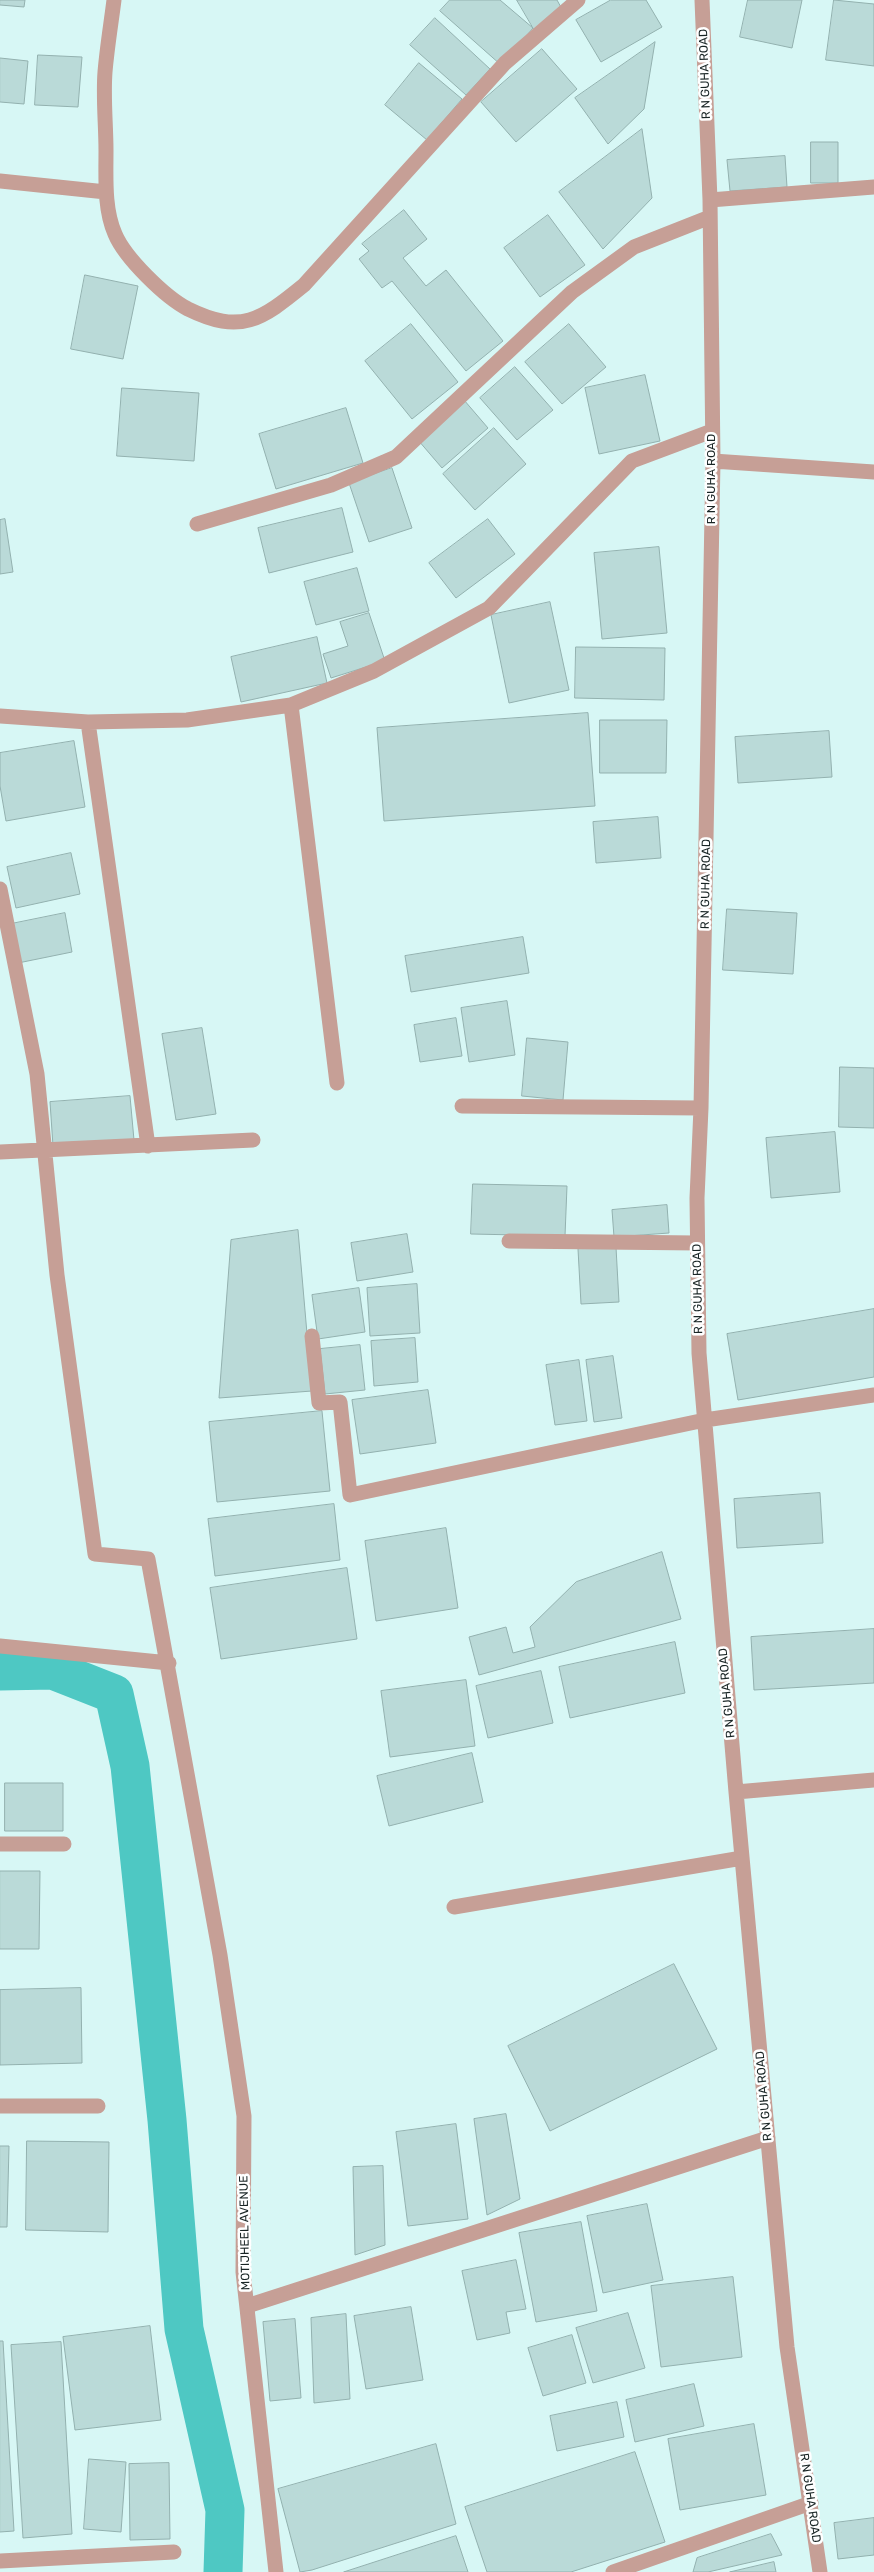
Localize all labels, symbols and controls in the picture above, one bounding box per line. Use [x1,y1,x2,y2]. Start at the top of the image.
street label: R N GUHA ROAD [696,29,714,119]
street label: R N GUHA ROAD [705,434,719,524]
street label: R N GUHA ROAD [698,839,714,929]
street label: R N GUHA ROAD [690,1244,706,1334]
street label: R N GUHA ROAD [716,1647,738,1739]
street label: R N GUHA ROAD [753,2050,775,2142]
street label: MOTIJHEEL AVENUE [237,2176,253,2290]
street label: R N GUHA ROAD [797,2452,823,2544]

